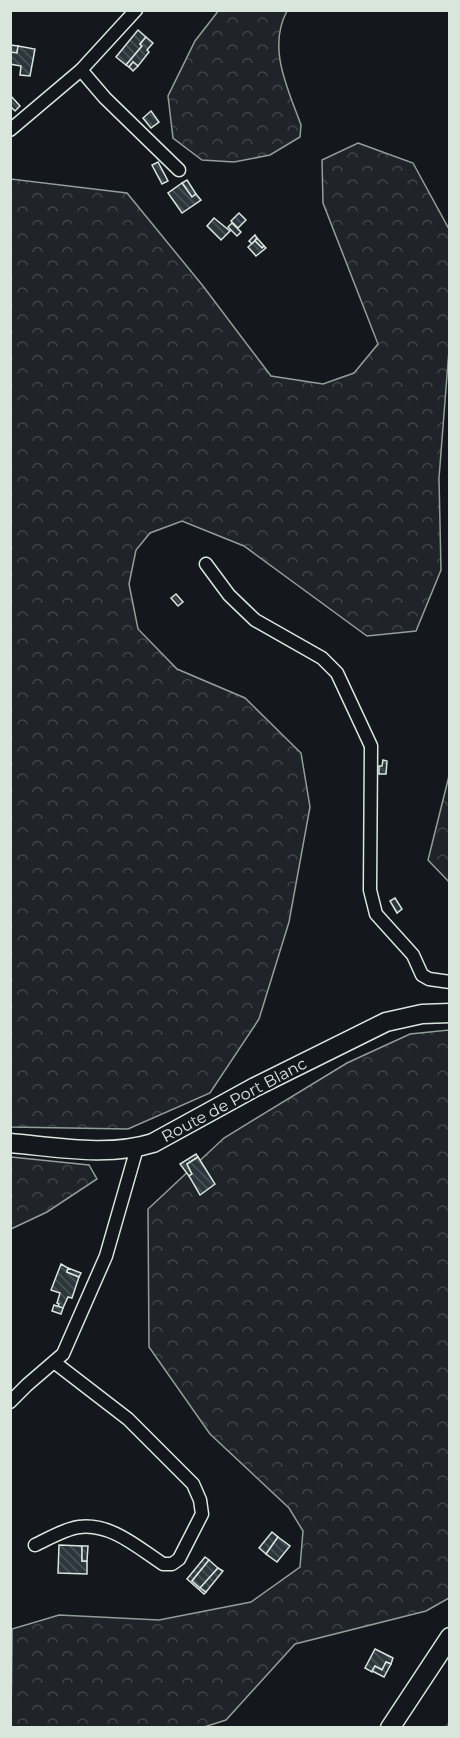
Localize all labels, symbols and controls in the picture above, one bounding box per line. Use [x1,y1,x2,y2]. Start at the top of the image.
street label: Route de Port Blanc [158,1054,310,1146]

